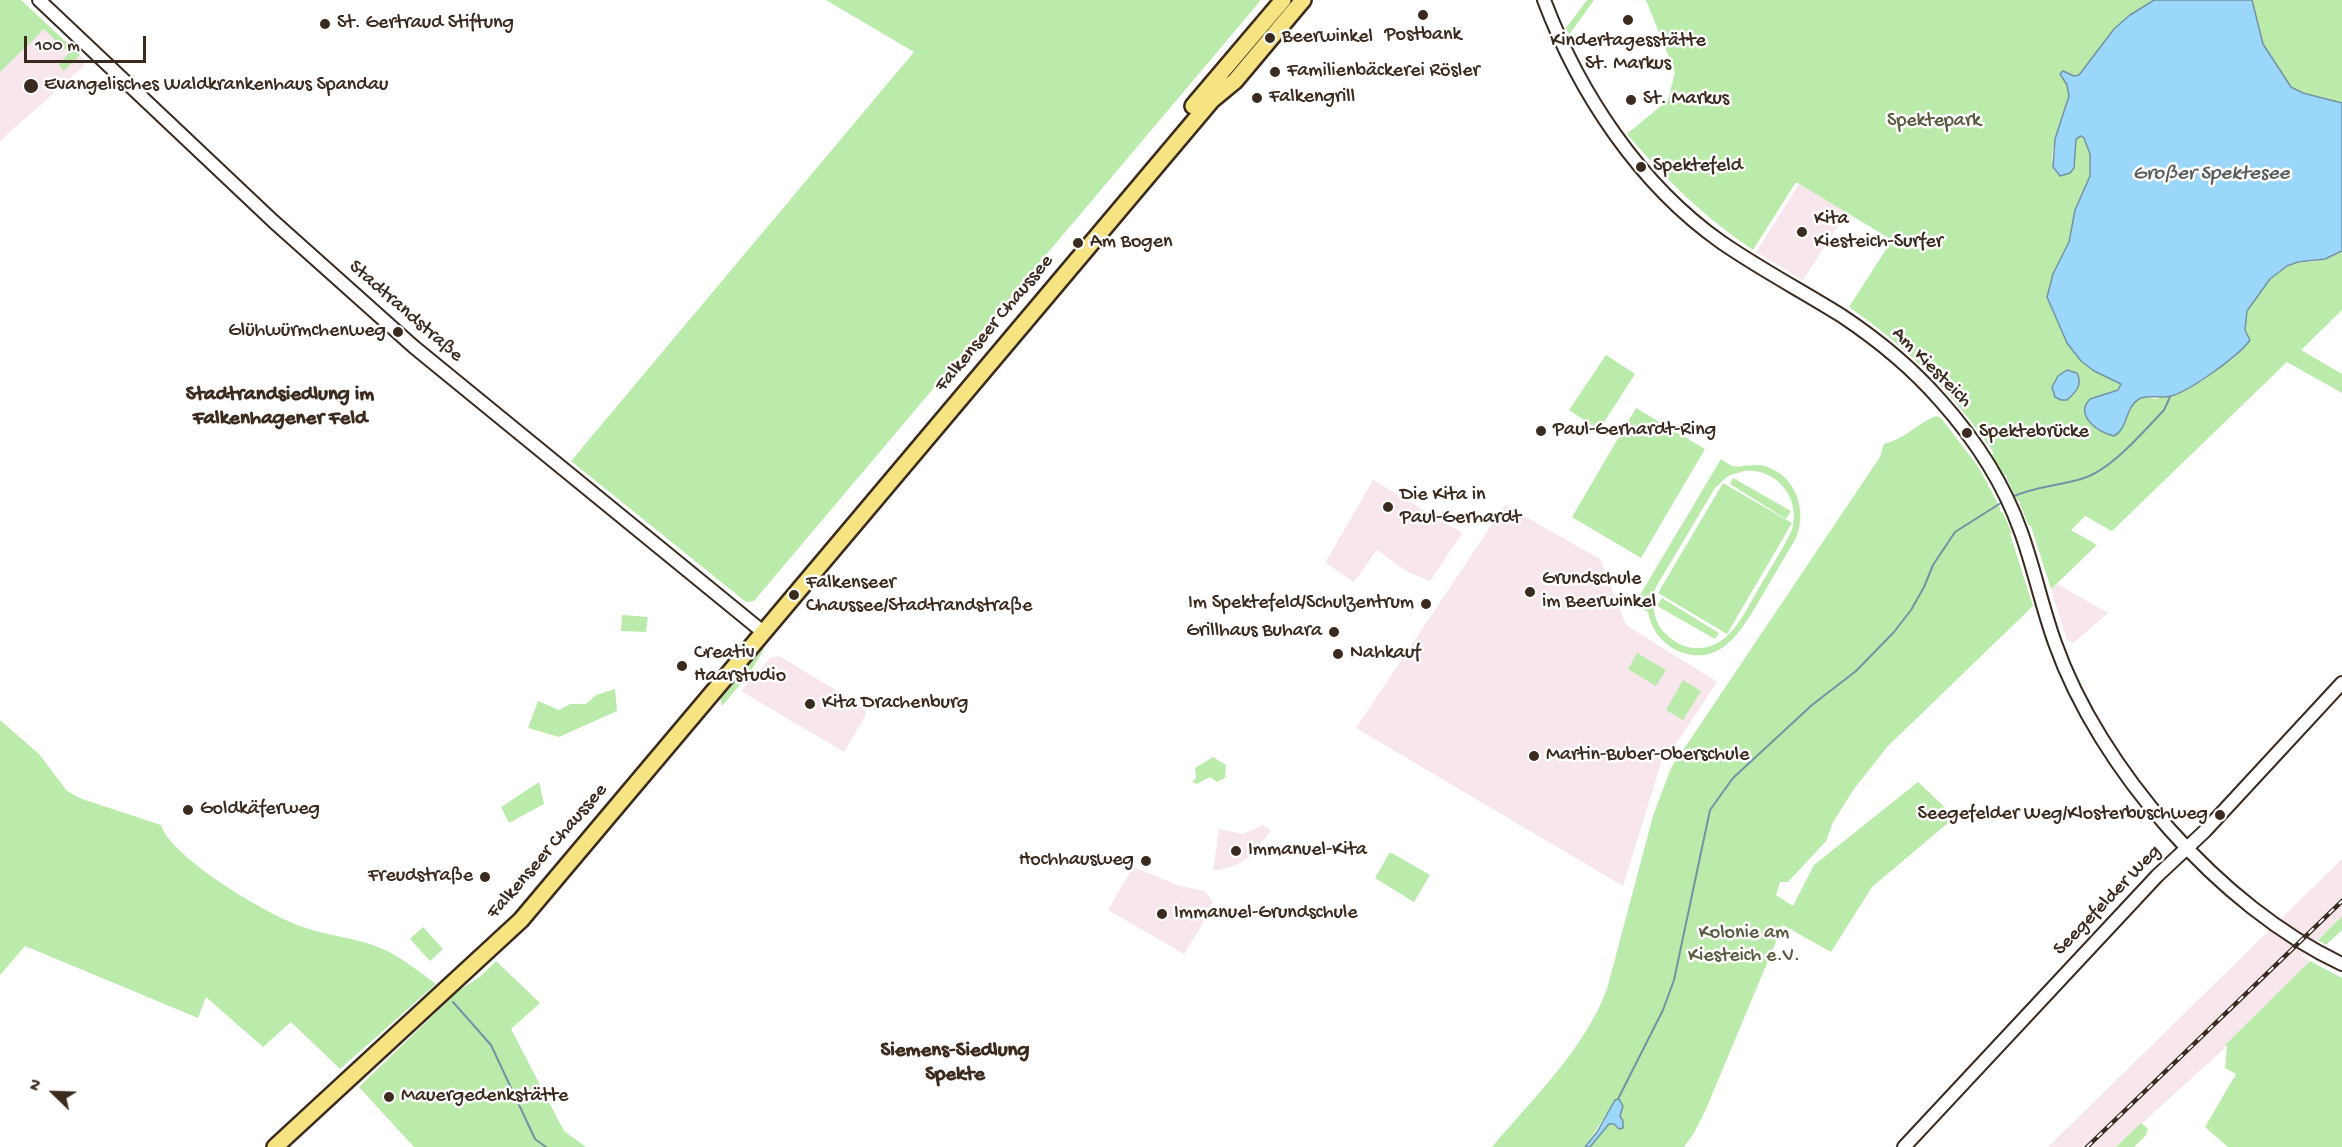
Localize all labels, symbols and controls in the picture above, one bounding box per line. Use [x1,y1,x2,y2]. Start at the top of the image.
marker: Postbank [1416,8,1430,22]
place label: St. Gertraud Stiftung [337,12,514,36]
marker: Kindertagesstätte St. Markus [1621,13,1635,27]
marker: St. Gertraud Stiftung [318,17,332,31]
scale bar [27,24,148,62]
place label: Postbank [1384,24,1462,48]
place label: Beerwinkel [1282,26,1373,50]
place label: Kindertagesstätte St. Markus [1550,30,1706,77]
marker: Beerwinkel [1263,31,1277,45]
text: 100 m [35,36,80,57]
place label: Familienbäckerei Rösler [1287,60,1480,84]
marker: Familienbäckerei Rösler [1268,65,1282,79]
place label: Evangelisches Waldkrankenhaus Spandau [44,74,388,98]
marker: Evangelisches Waldkrankenhaus Spandau [22,77,40,95]
place label: Falkengrill [1269,86,1355,110]
place label: St. Markus [1643,88,1729,112]
marker: Falkengrill [1250,91,1264,105]
marker: St. Markus [1624,93,1638,107]
park label: Spektepark [1887,110,1981,134]
place label: Spektefeld [1653,155,1742,179]
marker: Spektefeld [1634,160,1648,174]
water label: Großer Spektesee [2133,162,2289,188]
place label: Kita Kiesteich-Surfer [1814,208,1943,255]
marker: Kita Kiesteich-Surfer [1795,225,1809,239]
place label: Am Bogen [1090,231,1173,255]
marker: Am Bogen [1071,236,1085,250]
street label: Falkenseer Chaussee [931,250,1059,398]
street label: Stadtrandstraße [343,256,467,368]
place label: Glühwürmchenweg [228,320,386,344]
street label: Am Kiesteich [1886,323,1976,413]
marker: Glühwürmchenweg [391,325,405,339]
district label: Stadtrandsiedlung im Falkenhagener Feld [186,383,374,433]
place label: Paul-Gerhardt-Ring [1553,419,1716,443]
place label: Spektebrücke [1979,421,2089,445]
marker: Paul-Gerhardt-Ring [1534,424,1548,438]
marker: Spektebrücke [1960,426,1974,440]
place label: Die Kita in Paul-Gerhardt [1400,484,1521,531]
marker: Die Kita in Paul-Gerhardt [1381,500,1395,514]
place label: Grundschule im Beerwinkel [1542,568,1656,615]
place label: Falkenseer Chaussee/Stadtrandstraße [806,572,1032,619]
marker: Grundschule im Beerwinkel [1523,585,1537,599]
marker: Falkenseer Chaussee/Stadtrandstraße [787,588,801,602]
place label: Im Spektefeld/Schulzentrum [1188,592,1414,616]
marker: Im Spektefeld/Schulzentrum [1419,597,1433,611]
place label: Grillhaus Buhara [1186,620,1322,644]
marker: Grillhaus Buhara [1327,625,1341,639]
place label: Creativ Haarstudio [694,642,786,689]
place label: Nahkauf [1350,642,1420,666]
marker: Nahkauf [1331,647,1345,661]
marker: Creativ Haarstudio [675,659,689,673]
place label: Kita Drachenburg [822,692,968,716]
marker: Kita Drachenburg [803,697,817,711]
place label: Martin-Buber-Oberschule [1546,744,1749,768]
marker: Martin-Buber-Oberschule [1527,749,1541,763]
street label: Falkenseer Chaussee [483,779,613,925]
place label: Goldkäferweg [200,798,320,822]
marker: Goldkäferweg [181,803,195,817]
place label: Seegefelder Weg/Klosterbuschweg [1917,803,2208,827]
marker: Seegefelder Weg/Klosterbuschweg [2213,808,2227,822]
place label: Immanuel-Kita [1248,839,1367,863]
street label: Seegefelder Weg [2049,841,2167,961]
marker: Immanuel-Kita [1229,844,1243,858]
place label: Hochhausweg [1019,849,1134,873]
marker: Hochhausweg [1139,854,1153,868]
place label: Freudstraße [368,865,473,889]
marker: Freudstraße [478,870,492,884]
place label: Immanuel-Grundschule [1174,902,1358,926]
marker: Immanuel-Grundschule [1155,907,1169,921]
park label: Kolonie am Kiesteich e.V. [1688,922,1800,969]
district label: Siemens-Siedlung Spekte [880,1039,1030,1089]
north arrow [24,1063,84,1123]
text: N [26,1077,48,1094]
place label: Mauergedenkstätte [401,1085,568,1109]
marker: Mauergedenkstätte [382,1090,396,1104]

